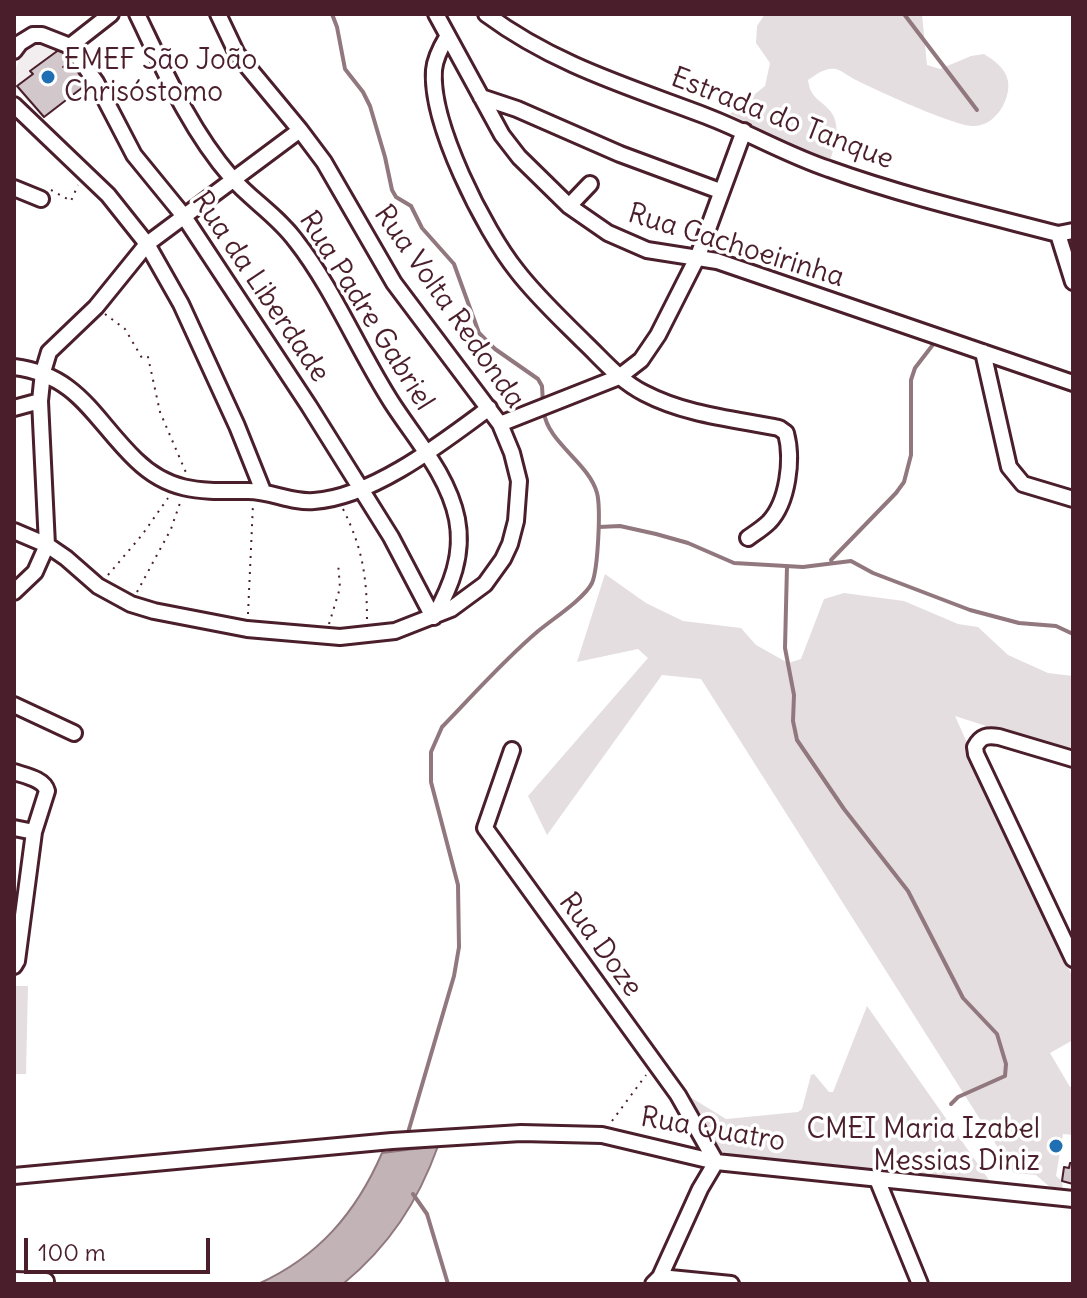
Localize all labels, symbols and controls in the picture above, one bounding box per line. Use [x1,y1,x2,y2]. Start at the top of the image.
place label: EMEF São João Chrisóstomo [64,44,257,110]
street label: Estrada do Tanque [666,61,898,177]
marker: EMEF São João Chrisóstomo [39,68,57,86]
street label: Rua da Liberdade [184,185,336,389]
street label: Rua Cachoeirinha [624,197,848,295]
street label: Rua Volta Redonda [366,199,532,415]
street label: Rua Padre Gabriel [291,205,441,417]
street label: Rua Doze [551,887,649,1003]
street label: Rua Quatro [638,1101,788,1159]
place label: CMEI Maria Izabel Messias Diniz [806,1113,1040,1179]
marker: CMEI Maria Izabel Messias Diniz [1047,1137,1065,1155]
scale bar [28,1222,214,1272]
text: 100 m [38,1237,106,1267]

